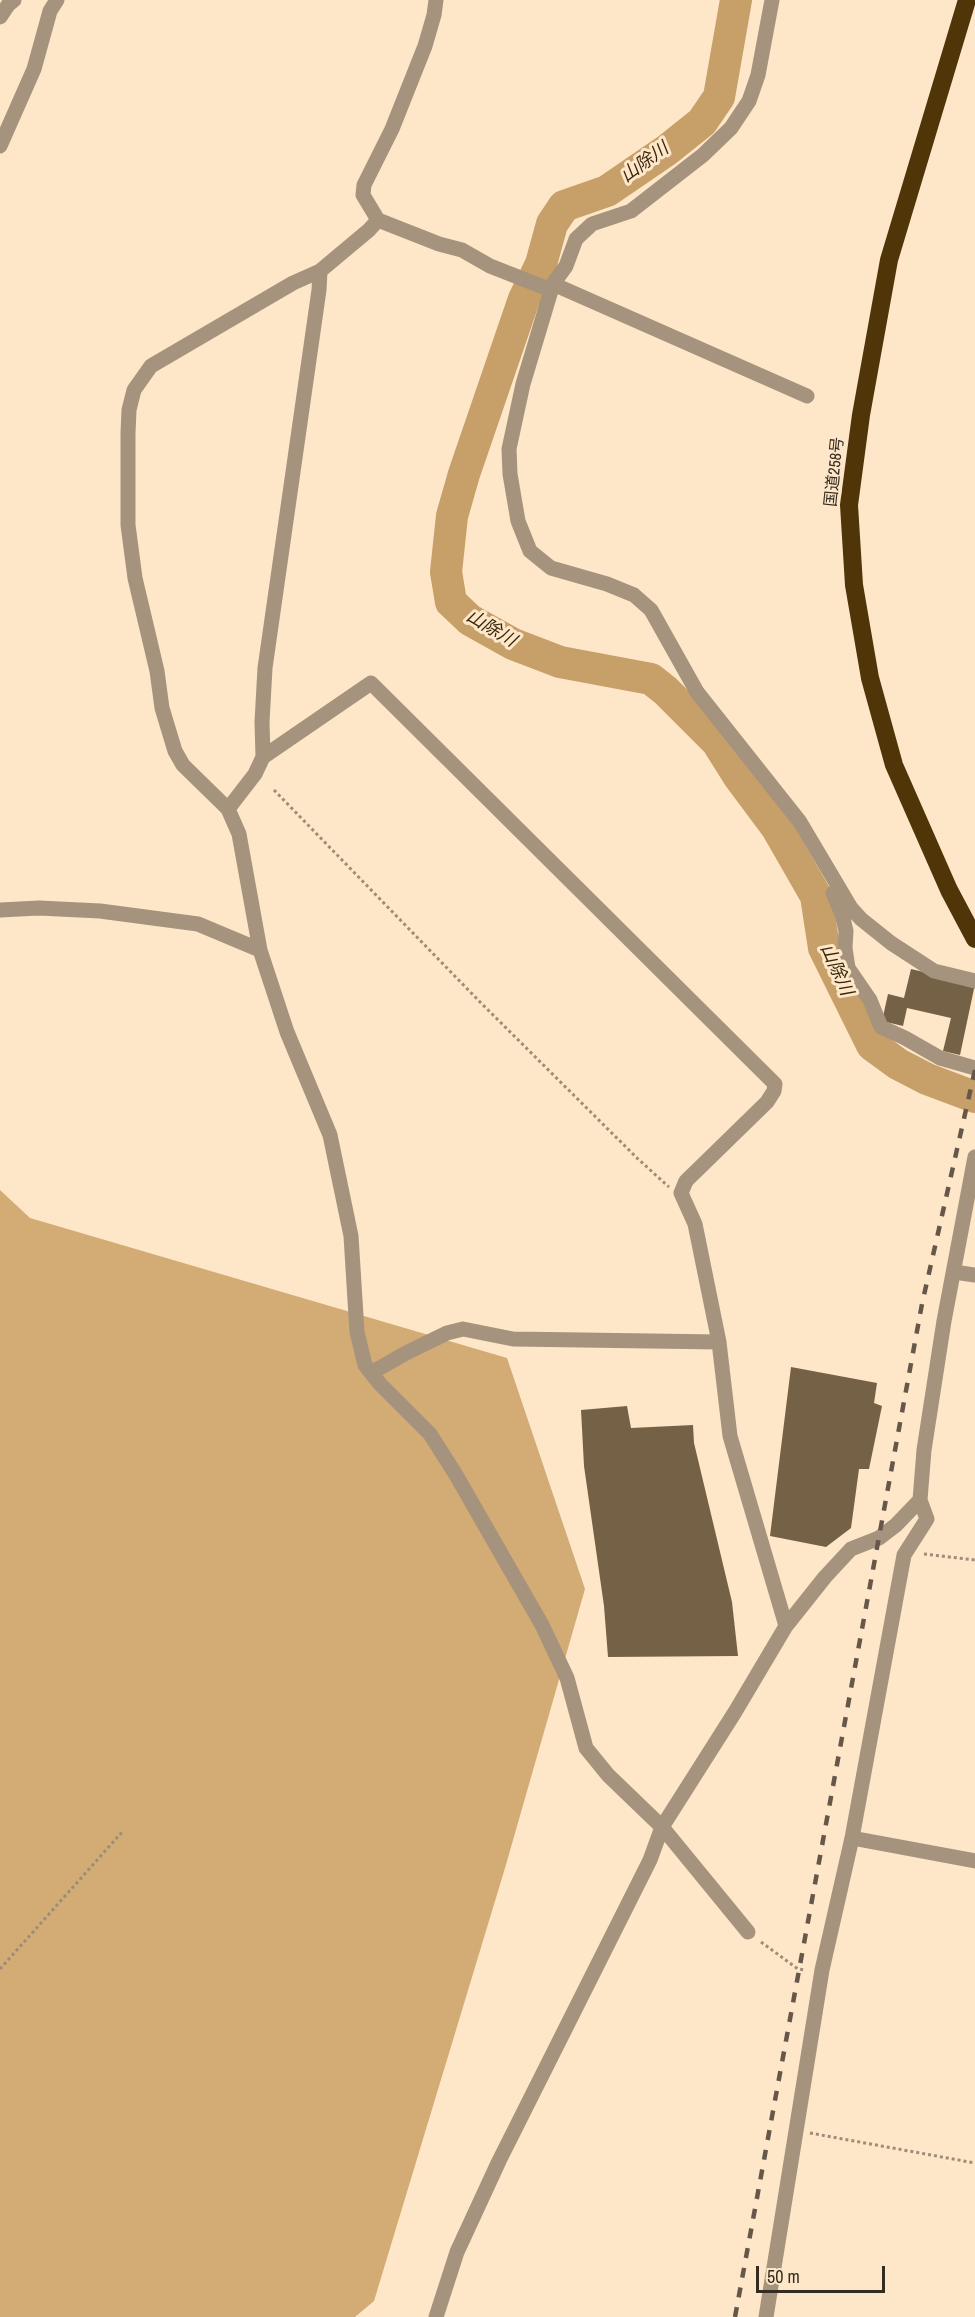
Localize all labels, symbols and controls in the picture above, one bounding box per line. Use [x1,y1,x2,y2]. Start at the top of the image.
water label: 山除川 [617,138,673,188]
street label: 国道258号 [822,436,848,508]
water label: 山除川 [462,606,520,652]
water label: 山除川 [815,941,857,999]
scale bar [759,2254,888,2292]
text: 50 m [767,2264,800,2289]

